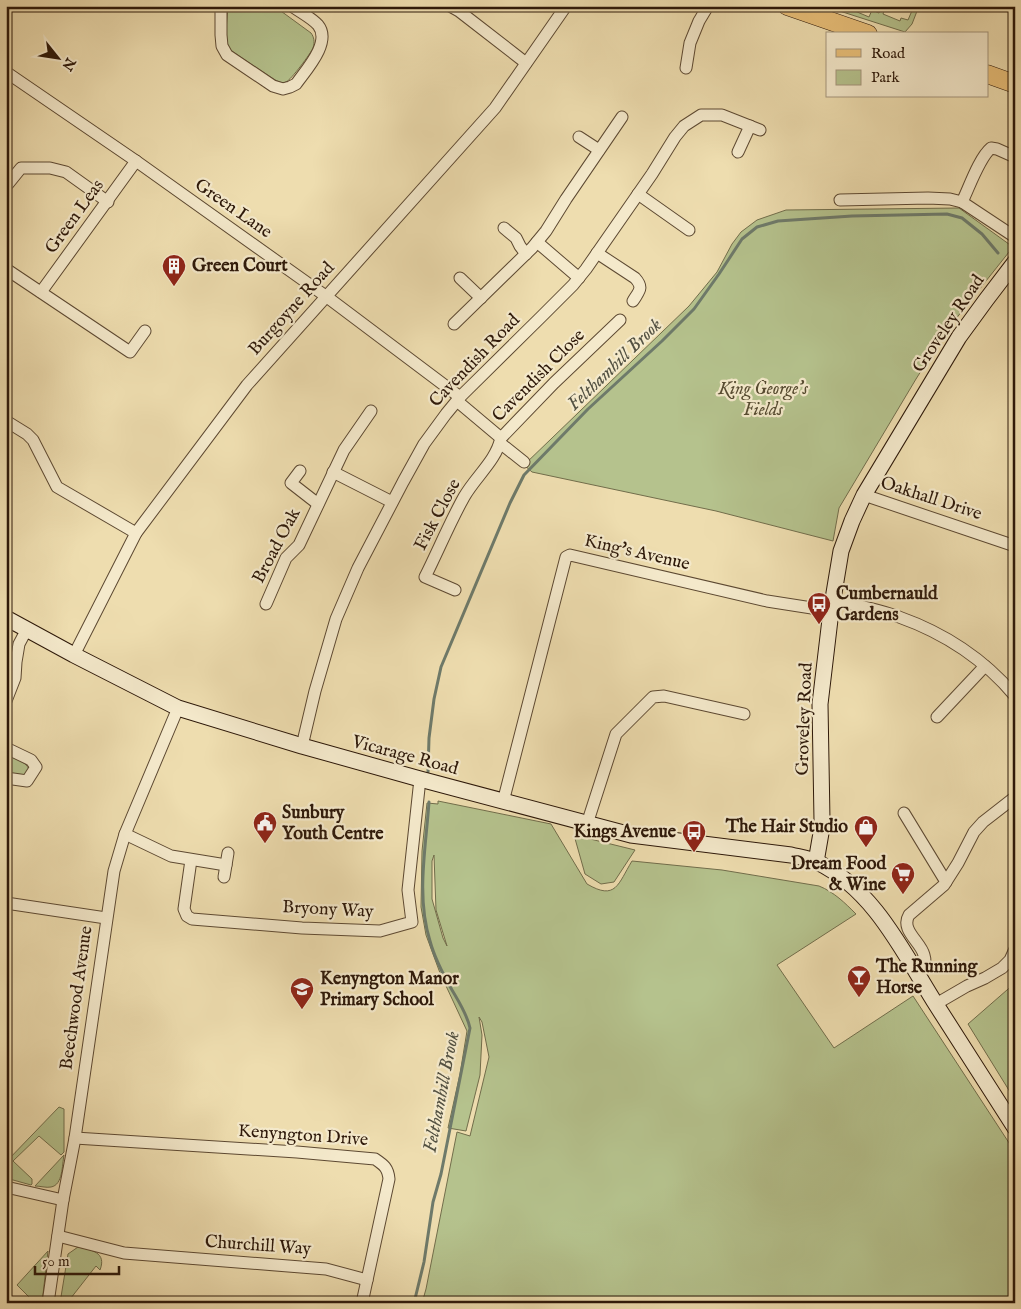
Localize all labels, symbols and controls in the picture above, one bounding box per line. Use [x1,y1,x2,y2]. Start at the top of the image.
north arrow [32,32,82,82]
legend [826,32,988,98]
text: Road [871,44,906,63]
text: N [58,53,80,74]
text: Park [871,68,901,87]
street label: Green Lane [190,174,276,244]
street label: Green Leas [40,175,110,259]
building icon: Green Court [161,253,187,287]
place label: Green Court [192,255,288,278]
street label: Burgoyne Road [244,257,340,361]
street label: Groveley Road [908,270,990,377]
street label: Cavendish Road [425,309,526,413]
water label: Felthamhill Brook [563,314,668,416]
street label: Cavendish Close [488,325,590,427]
park label: King George’s Fields [717,378,809,422]
street label: Oakhall Drive [877,472,985,526]
street label: Fisk Close [410,475,466,555]
street label: Broad Oak [248,504,307,588]
street label: King's Avenue [582,530,692,576]
place label: Cumbernauld Gardens [836,583,938,627]
bus stop icon: Cumbernauld Gardens [806,591,832,625]
street label: Groveley Road [792,662,818,776]
street label: Vicarage Road [348,731,461,781]
place label: Sunbury Youth Centre [282,802,384,846]
public building icon: Sunbury Youth Centre [252,810,278,844]
shop icon: The Hair Studio [853,814,879,848]
place label: The Hair Studio [725,816,848,839]
bus stop icon: Kings Avenue [681,819,707,853]
place label: Kings Avenue [574,821,677,844]
place label: Dream Food & Wine [791,853,887,897]
supermarket icon: Dream Food & Wine [890,861,916,895]
street label: Bryony Way [282,896,374,924]
street label: Beechwood Avenue [56,925,98,1071]
place label: The Running Horse [875,956,978,1000]
bar icon: The Running Horse [846,964,872,998]
place label: Kenyngton Manor Primary School [320,968,459,1012]
school or university icon: Kenyngton Manor Primary School [289,976,315,1010]
water label: Felthamhill Brook [419,1029,466,1154]
street label: Kenyngton Drive [237,1120,369,1152]
street label: Churchill Way [204,1231,312,1261]
scale bar [35,1244,119,1276]
text: 50 m [42,1252,70,1271]

